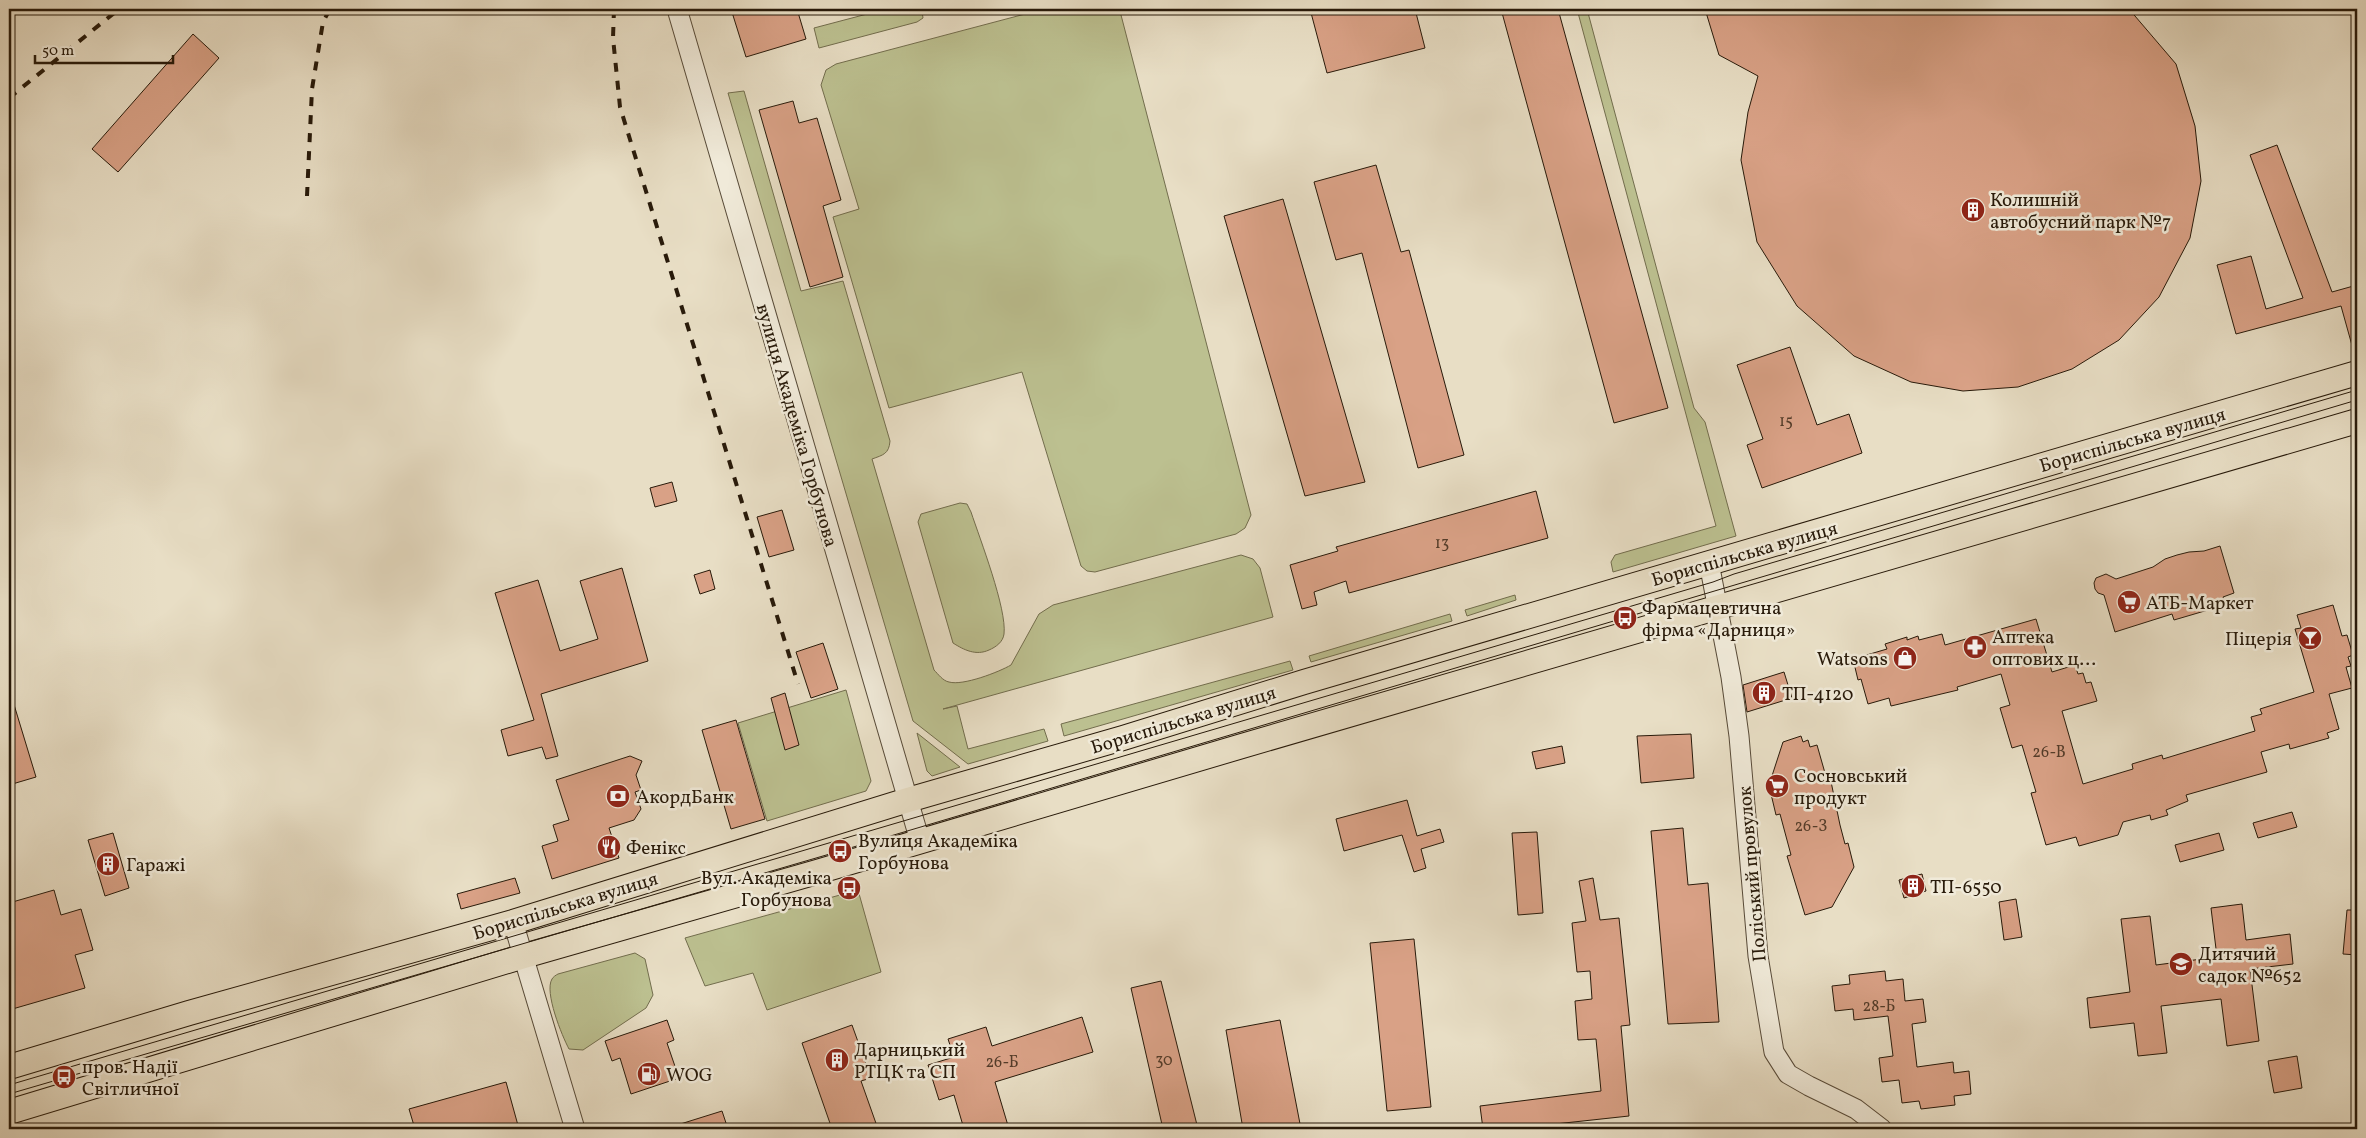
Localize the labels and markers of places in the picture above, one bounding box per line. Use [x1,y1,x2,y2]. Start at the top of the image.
place label: Колишній автобусний парк №7 [1990,188,2171,236]
building icon: Колишній автобусний парк №7 [1960,197,1986,223]
supermarket icon: АТБ-Маркет [2116,589,2142,615]
place label: АТБ-Маркет [2146,591,2254,617]
place label: Фармацевтична фірма «Дарниця» [1642,596,1795,644]
bus stop icon: Фармацевтична фірма «Дарниця» [1612,605,1638,631]
place label: Аптека оптових ц... [1992,625,2096,673]
bar icon: Піцерія [2297,625,2323,651]
place label: Піцерія [2225,627,2292,653]
pharmacy icon: Аптека оптових ц... [1962,634,1988,660]
shop icon: Watsons [1892,645,1918,671]
place label: Watsons [1817,647,1888,673]
building icon: ТП-4120 [1751,680,1777,706]
place label: ТП-4120 [1782,682,1853,708]
place label: Сосновський продукт [1794,764,1907,812]
supermarket icon: Сосновський продукт [1764,773,1790,799]
bank icon: АкордБанк [605,783,631,809]
place label: АкордБанк [636,785,734,811]
place label: Вулиця Академіка Горбунова [858,829,1018,877]
restaurant icon: Фенікс [596,834,622,860]
place label: Фенікс [626,836,686,862]
bus stop icon: Вулиця Академіка Горбунова [827,838,853,864]
building icon: Гаражі [95,851,121,877]
place label: Гаражі [126,853,186,879]
place label: Вул. Академіка Горбунова [701,866,832,914]
building icon: ТП-6550 [1900,873,1926,899]
bus stop icon: Вул. Академіка Горбунова [836,875,862,901]
place label: ТП-6550 [1930,875,2002,901]
place label: Дитячий садок №652 [2198,942,2302,990]
school or university icon: Дитячий садок №652 [2168,951,2194,977]
place label: Дарницький РТЦК та СП [854,1038,965,1086]
building icon: Дарницький РТЦК та СП [824,1047,850,1073]
place label: пров. Надії Світличної [82,1055,179,1103]
fuel station icon: WOG [636,1061,662,1087]
place label: WOG [666,1063,713,1089]
bus stop icon: пров. Надії Світличної [51,1064,77,1090]

